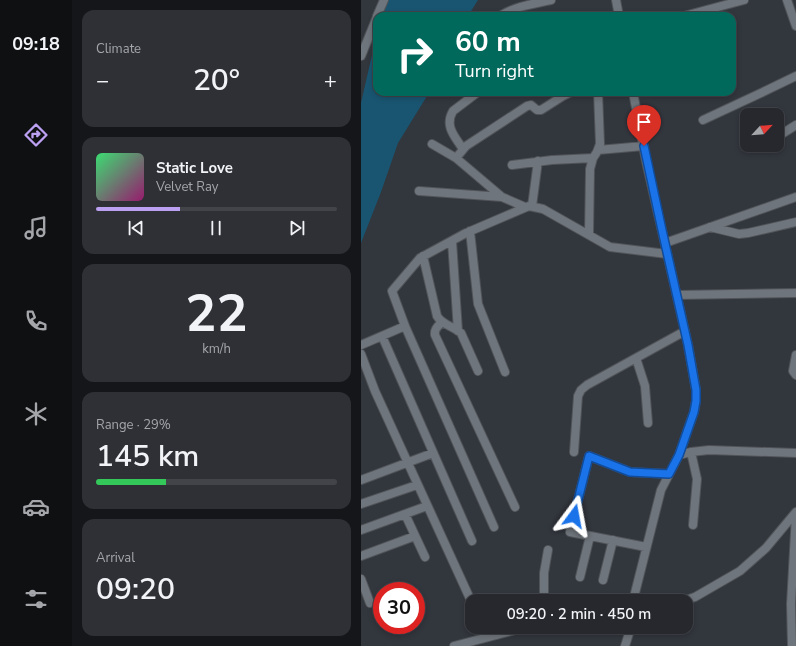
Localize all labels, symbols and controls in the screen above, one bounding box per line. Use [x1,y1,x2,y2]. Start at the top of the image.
text: 60 m [455,23,521,61]
icon: right [389,28,441,80]
text: 09:18 [12,32,60,56]
text: Climate [96,40,141,58]
text: Turn right [455,59,534,83]
text: 20° [193,60,240,101]
text: − [96,66,109,96]
text: + [324,66,337,96]
pin [627,105,661,146]
north arrow [740,108,784,152]
map controls [740,108,784,152]
icon: arrive [633,111,655,133]
icon: directions [22,121,50,149]
text: Static Love [156,158,233,178]
text: Velvet Ray [156,178,218,196]
icon: music [22,214,50,242]
icon: previous [125,217,147,239]
icon: pause [205,217,227,239]
icon: next [286,217,308,239]
text: 22 [185,278,248,349]
icon: phone [22,307,50,335]
text: km/h [202,340,231,358]
icon: climate [22,400,50,428]
text: Range · 29% [96,416,171,434]
text: 145 km [96,436,199,477]
icon: car [22,493,50,521]
position arrow [553,495,595,537]
text: Arrival [96,549,135,567]
text: 09:20 [96,569,175,610]
speed limit sign: 30 [373,582,425,634]
icon: filters [22,585,50,613]
text: 09:20 · 2 min · 450 m [507,604,651,624]

